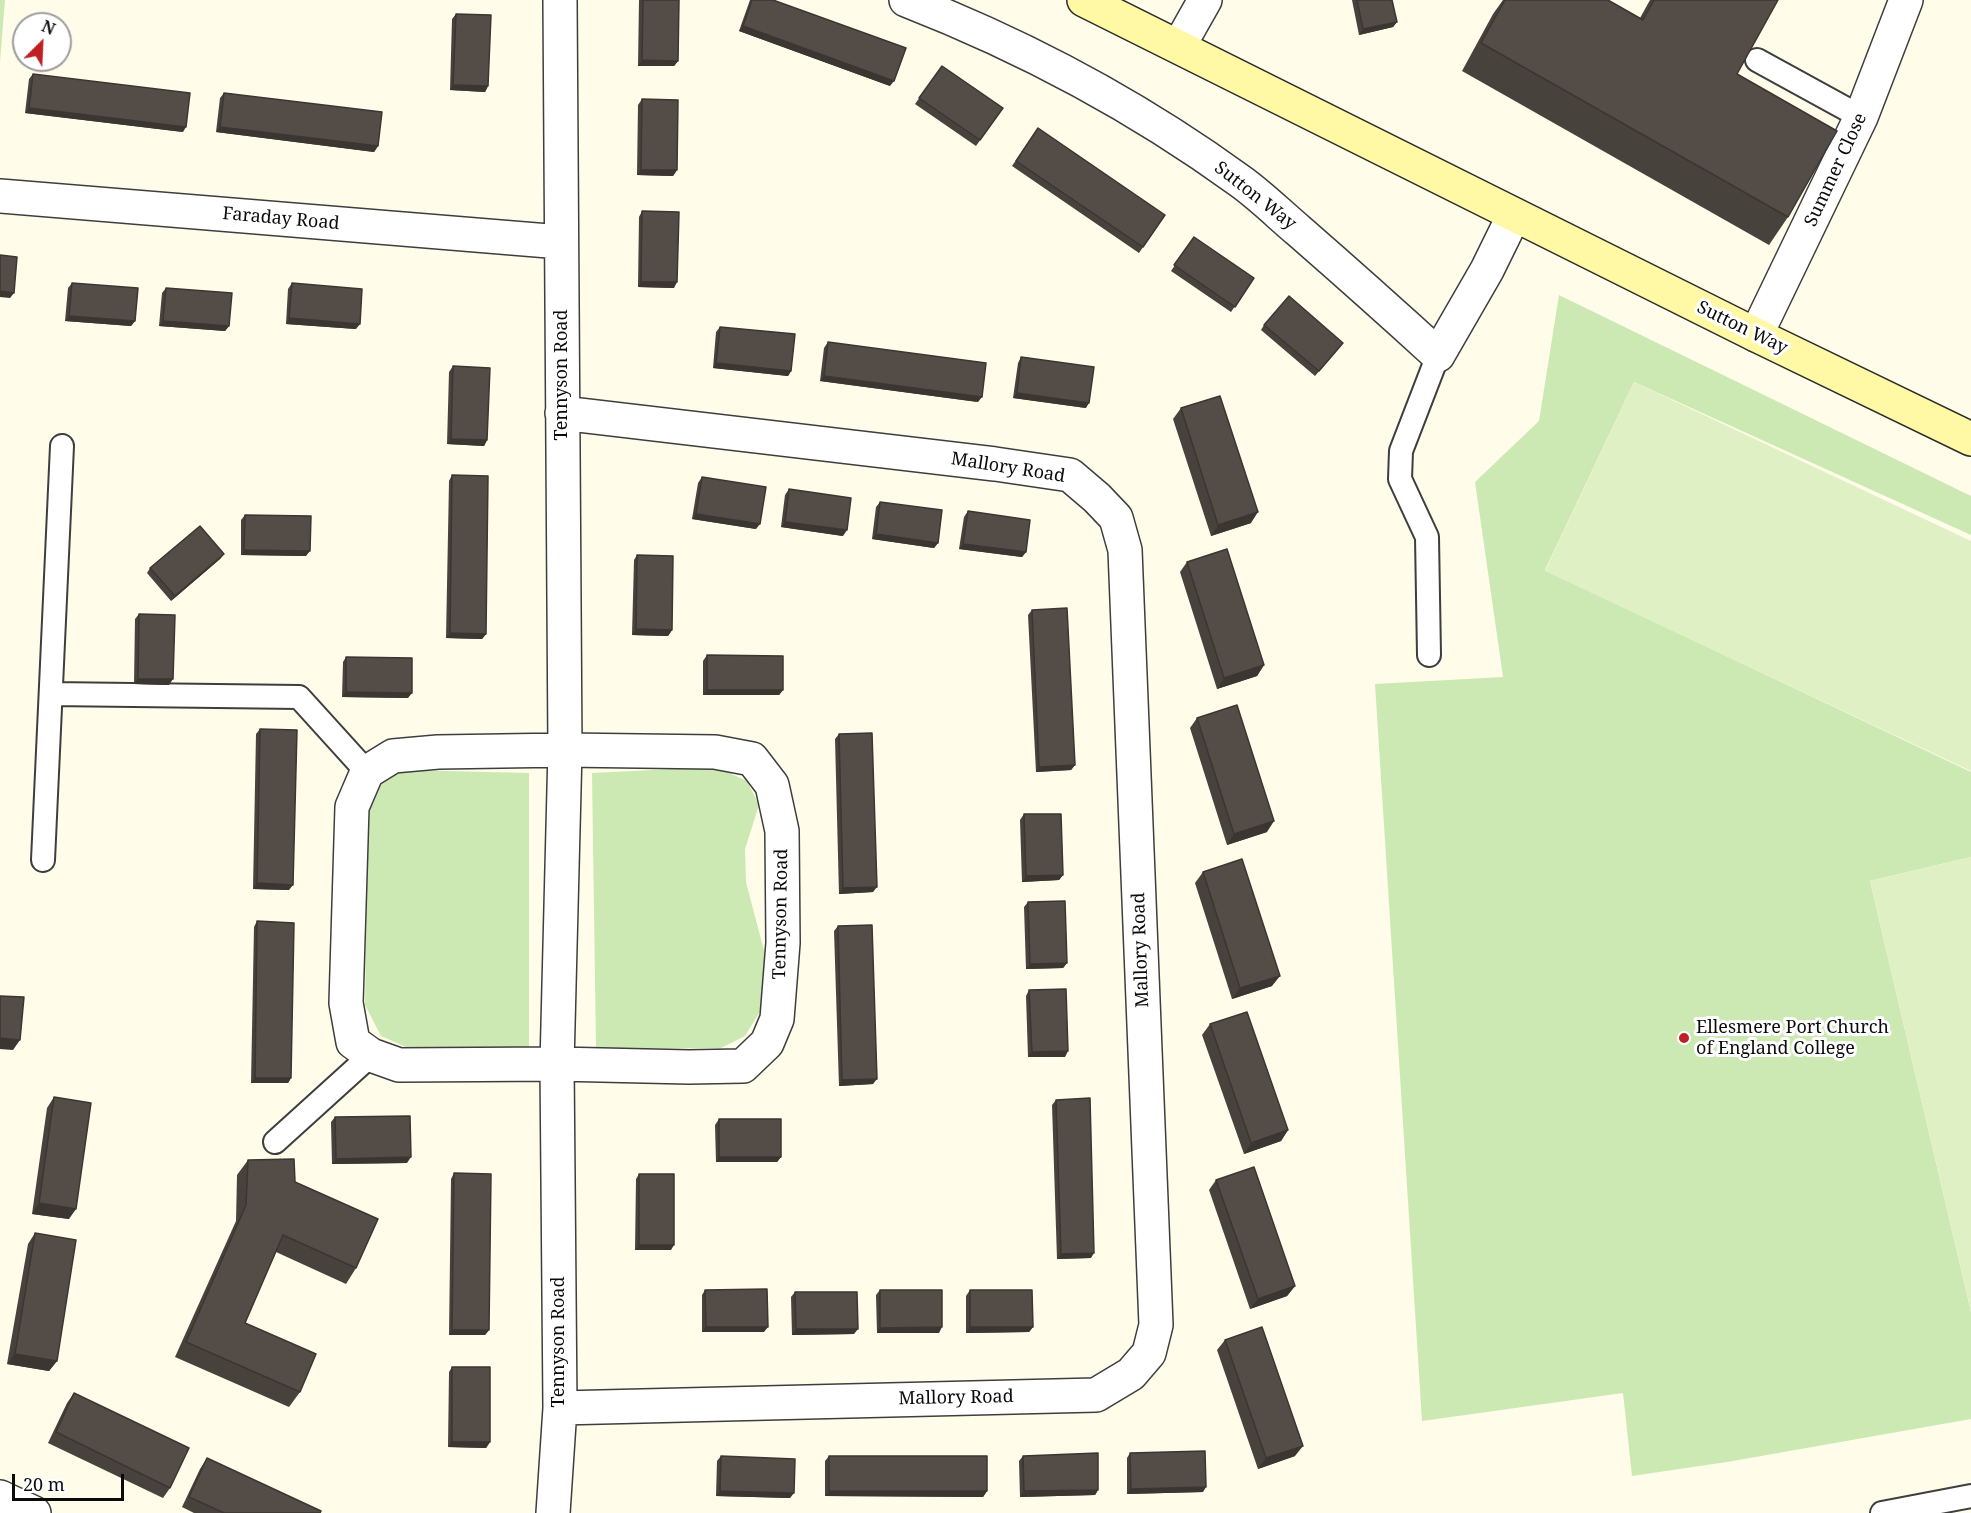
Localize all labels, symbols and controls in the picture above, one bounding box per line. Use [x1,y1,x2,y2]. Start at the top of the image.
north arrow [12,12,72,72]
text: N [38,15,59,40]
street label: Summer Close [1800,110,1872,230]
street label: Sutton Way [1210,157,1300,235]
street label: Faraday Road [222,203,340,235]
street label: Sutton Way [1693,297,1791,359]
street label: Tennyson Road [551,310,573,440]
street label: Mallory Road [949,448,1067,488]
street label: Tennyson Road [769,848,793,980]
street label: Mallory Road [1128,892,1154,1008]
place label: Ellesmere Port Church of England College [1696,1017,1889,1060]
marker: Ellesmere Port Church of England College [1677,1031,1691,1045]
street label: Tennyson Road [548,1277,570,1407]
street label: Mallory Road [898,1386,1014,1410]
scale bar [15,1462,128,1500]
text: 20 m [23,1472,65,1496]

